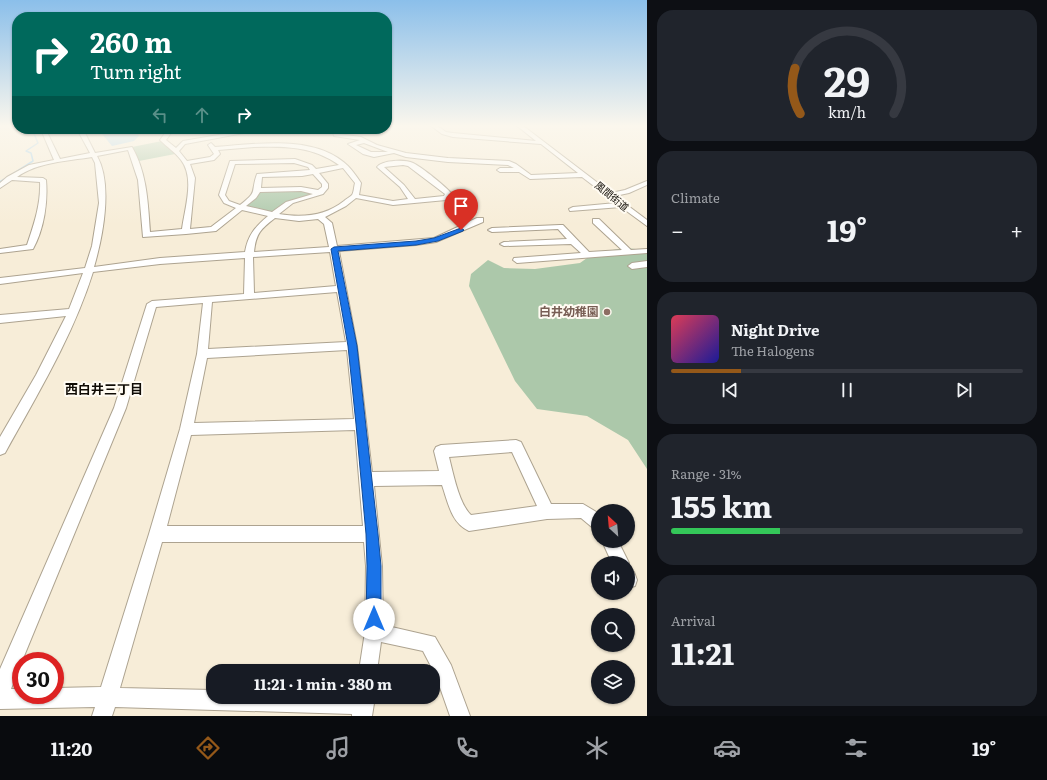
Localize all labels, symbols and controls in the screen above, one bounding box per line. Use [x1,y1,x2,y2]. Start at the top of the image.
text: 260 m [90,20,172,62]
icon: right [24,28,76,80]
text: 29 [824,47,870,109]
text: Turn right [90,58,181,85]
text: km/h [828,100,867,121]
icon: left [149,104,171,126]
icon: ahead [191,104,213,126]
icon: right [233,104,255,126]
street label: 風間街道 [592,177,633,214]
text: Climate [671,188,720,207]
pin [444,189,478,230]
icon: arrive [450,195,472,217]
text: 19° [827,207,867,251]
text: − [671,213,684,246]
text: + [1010,213,1023,246]
place label: 白井幼稚園 [539,302,599,320]
marker: 白井幼稚園 [602,307,612,317]
text: Night Drive [731,318,820,341]
text: The Halogens [731,341,814,360]
district label: 西白井三丁目 [65,379,143,398]
icon: previous [719,379,741,401]
icon: pause [836,379,858,401]
icon: next [953,379,975,401]
text: Range · 31% [671,464,742,483]
text: 155 km [671,483,772,527]
north arrow [591,504,635,548]
map controls [591,504,635,704]
button: sound [591,556,635,600]
position arrow [353,598,395,640]
button: search [591,608,635,652]
text: Arrival [671,611,715,630]
text: 11:21 [671,630,734,674]
speed limit sign: 30 [12,652,64,704]
button: layers [591,660,635,704]
text: 11:21 · 1 min · 380 m [254,672,392,695]
icon: directions [194,734,222,762]
icon: music [324,734,352,762]
icon: phone [453,734,481,762]
icon: climate [583,734,611,762]
icon: car [713,734,741,762]
icon: filters [842,734,870,762]
text: 11:20 [51,735,92,762]
text: 19° [972,735,996,762]

